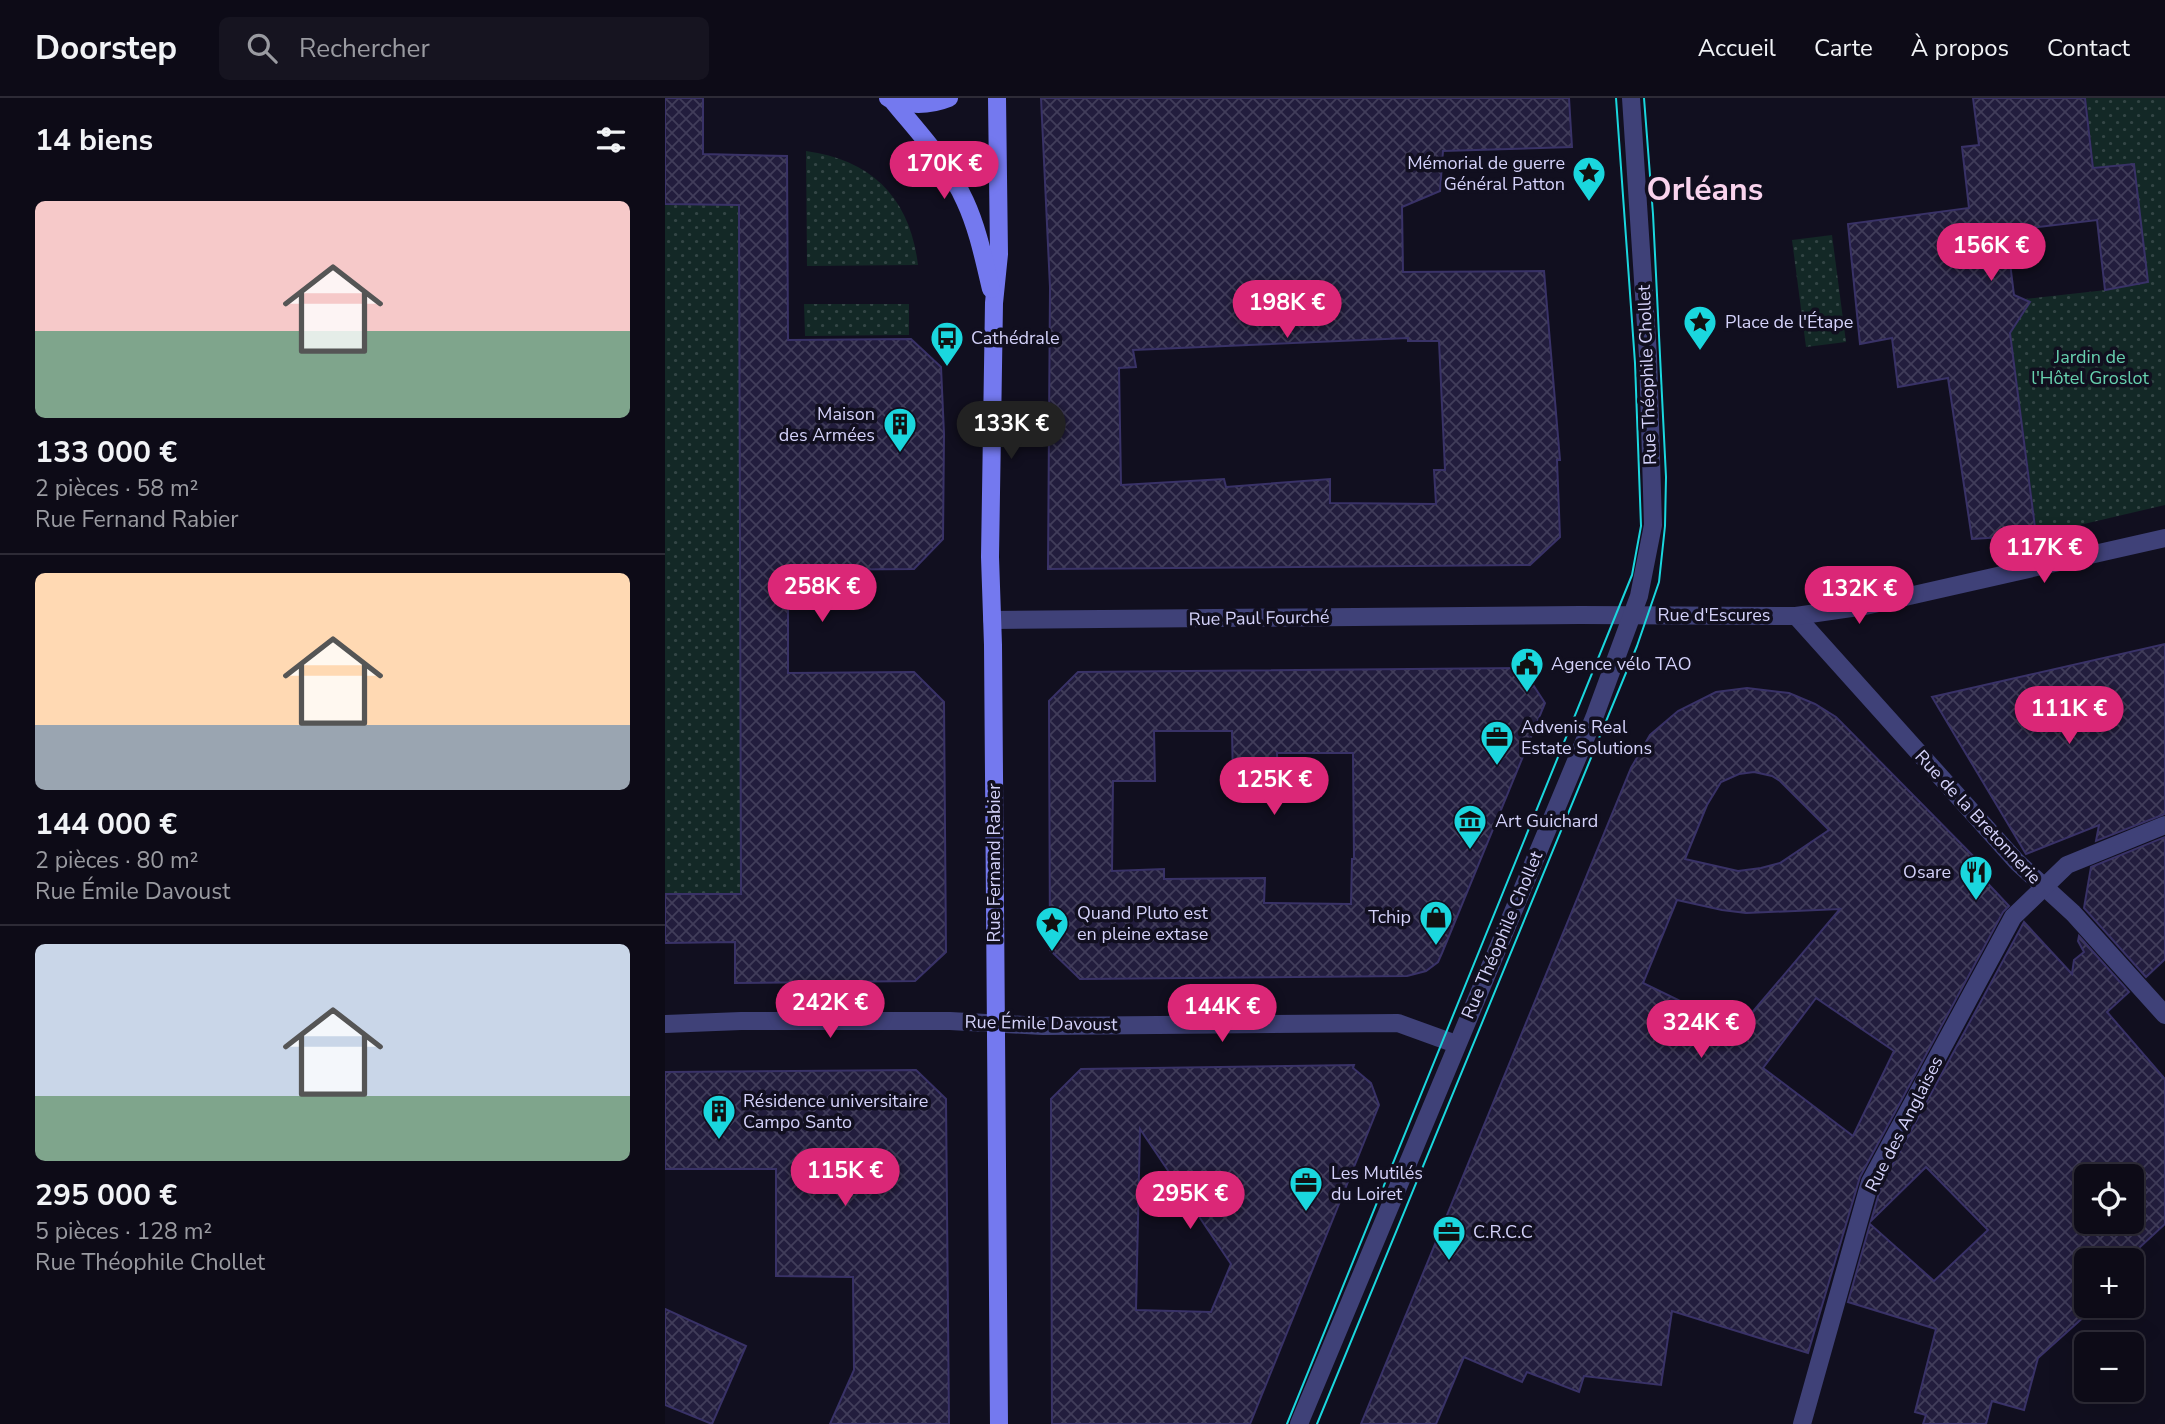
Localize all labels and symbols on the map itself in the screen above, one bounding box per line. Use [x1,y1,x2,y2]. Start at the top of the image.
pin: 170K € [887,141,1001,201]
place label: Mémorial de guerre Général Patton [1407,151,1565,196]
place icon: Mémorial de guerre Général Patton [1570,154,1608,203]
district label: Orléans [1647,168,1763,211]
pin: 156K € [1934,223,2048,283]
pin: 198K € [1230,280,1344,340]
street label: Rue Théophile Chollet [1632,284,1662,465]
place icon: Place de l'Étape [1681,303,1719,352]
place label: Place de l'Étape [1725,310,1853,334]
bus stop icon: Cathédrale [928,319,966,368]
place label: Cathédrale [971,326,1060,350]
park label: Jardin de l'Hôtel Groslot [2031,345,2149,390]
place label: Maison des Armées [779,402,875,447]
pin: 133K € [954,402,1068,461]
building icon: Maison des Armées [881,405,919,454]
pin: 117K € [1987,526,2101,585]
pin: 258K € [765,564,879,624]
pin: 132K € [1802,566,1916,626]
street label: Rue d'Escures [1658,603,1770,627]
street label: Rue Paul Fourché [1188,605,1330,631]
public building icon: Agence vélo TAO [1508,645,1546,694]
place label: Agence vélo TAO [1551,652,1692,676]
pin: 111K € [2012,686,2126,746]
place label: Advenis Real Estate Solutions [1521,715,1652,760]
office icon: Advenis Real Estate Solutions [1478,718,1516,767]
street label: Rue de la Bretonnerie [1910,745,2046,889]
pin: 125K € [1217,758,1331,817]
street label: Rue Fernand Rabier [982,783,1006,943]
museum icon: Art Guichard [1451,802,1489,851]
place label: Art Guichard [1495,809,1598,833]
street label: Rue Théophile Chollet [1456,847,1549,1023]
restaurant icon: Osare [1957,853,1995,902]
place label: Osare [1903,860,1951,884]
shop icon: Tchip [1417,898,1455,947]
place label: Quand Pluto est en pleine extase [1077,901,1209,946]
place icon: Quand Pluto est en pleine extase [1033,904,1071,953]
place label: Tchip [1368,905,1411,929]
pin: 242K € [773,981,887,1040]
pin: 144K € [1165,984,1279,1044]
pin: 324K € [1644,1000,1758,1060]
street label: Rue Émile Davoust [964,1010,1118,1036]
street label: Rue des Anglaises [1859,1052,1949,1196]
place label: Résidence universitaire Campo Santo [743,1089,928,1134]
building icon: Résidence universitaire Campo Santo [700,1092,738,1141]
pin: 115K € [788,1148,902,1208]
place label: Les Mutilés du Loiret [1331,1161,1423,1206]
office icon: Les Mutilés du Loiret [1287,1164,1325,1213]
pin: 295K € [1133,1172,1247,1231]
office icon: C.R.C.C [1430,1213,1468,1262]
place label: C.R.C.C [1473,1220,1533,1244]

